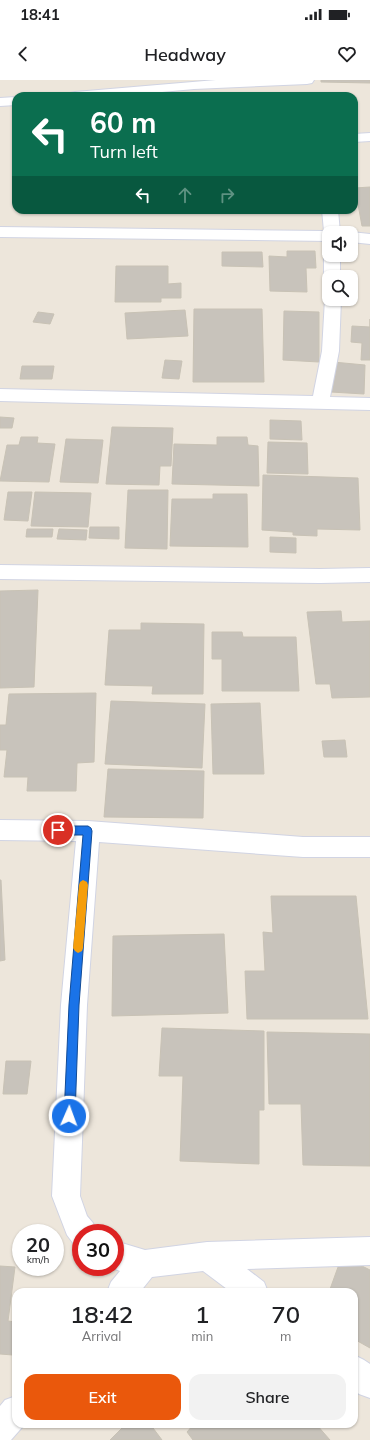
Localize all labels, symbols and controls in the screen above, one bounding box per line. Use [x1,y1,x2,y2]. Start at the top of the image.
text: 18:41 [20,5,60,24]
icon: back [12,43,34,65]
text: Headway [144,43,226,66]
icon: heart [336,43,358,65]
text: 60 m [90,105,156,140]
icon: left [24,108,76,160]
text: Turn left [90,140,158,163]
icon: left [132,184,154,206]
icon: ahead [174,184,196,206]
icon: right [216,184,238,206]
map controls [322,226,358,306]
button: sound [322,226,358,262]
button: search [322,270,358,306]
pin [41,813,75,847]
icon: arrive [47,819,69,841]
position arrow [48,1095,90,1137]
speed limit sign: 30 [72,1224,124,1276]
text: 20 [26,1232,50,1257]
text: km/h [27,1253,49,1266]
text: 18:42 [70,1299,133,1329]
text: 1 [195,1299,209,1329]
text: 70 [271,1299,300,1329]
text: Arrival [82,1328,121,1344]
text: min [191,1328,213,1344]
text: m [280,1328,291,1344]
button: Exit [24,1374,181,1420]
button: Share [189,1374,346,1420]

